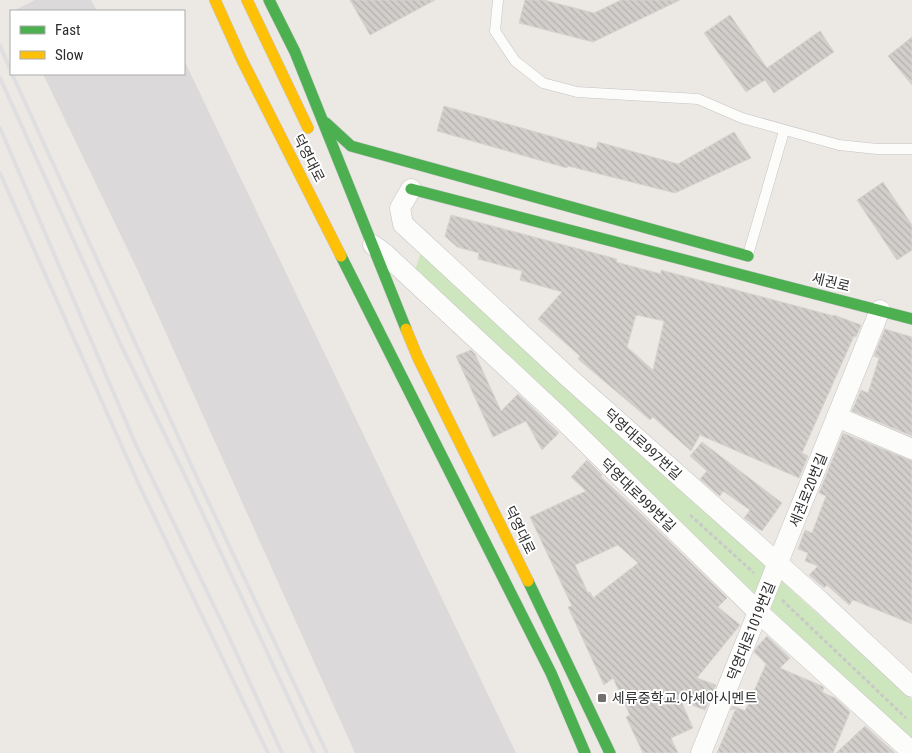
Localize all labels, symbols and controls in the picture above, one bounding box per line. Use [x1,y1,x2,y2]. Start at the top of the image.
legend [10,10,185,75]
text: Fast [55,21,80,39]
text: Slow [55,46,84,64]
street label: 덕영대로 [290,131,328,185]
street label: 세권로 [810,270,852,294]
street label: 덕영대로997번길 [601,405,685,483]
street label: 세권로20번길 [786,451,830,529]
street label: 덕영대로999번길 [597,455,679,535]
street label: 덕영대로 [502,503,539,557]
street label: 덕영대로1019번길 [724,579,778,683]
place label: 세류중학교.아세아시멘트 [612,690,757,706]
marker: 세류중학교.아세아시멘트 [596,692,608,704]

